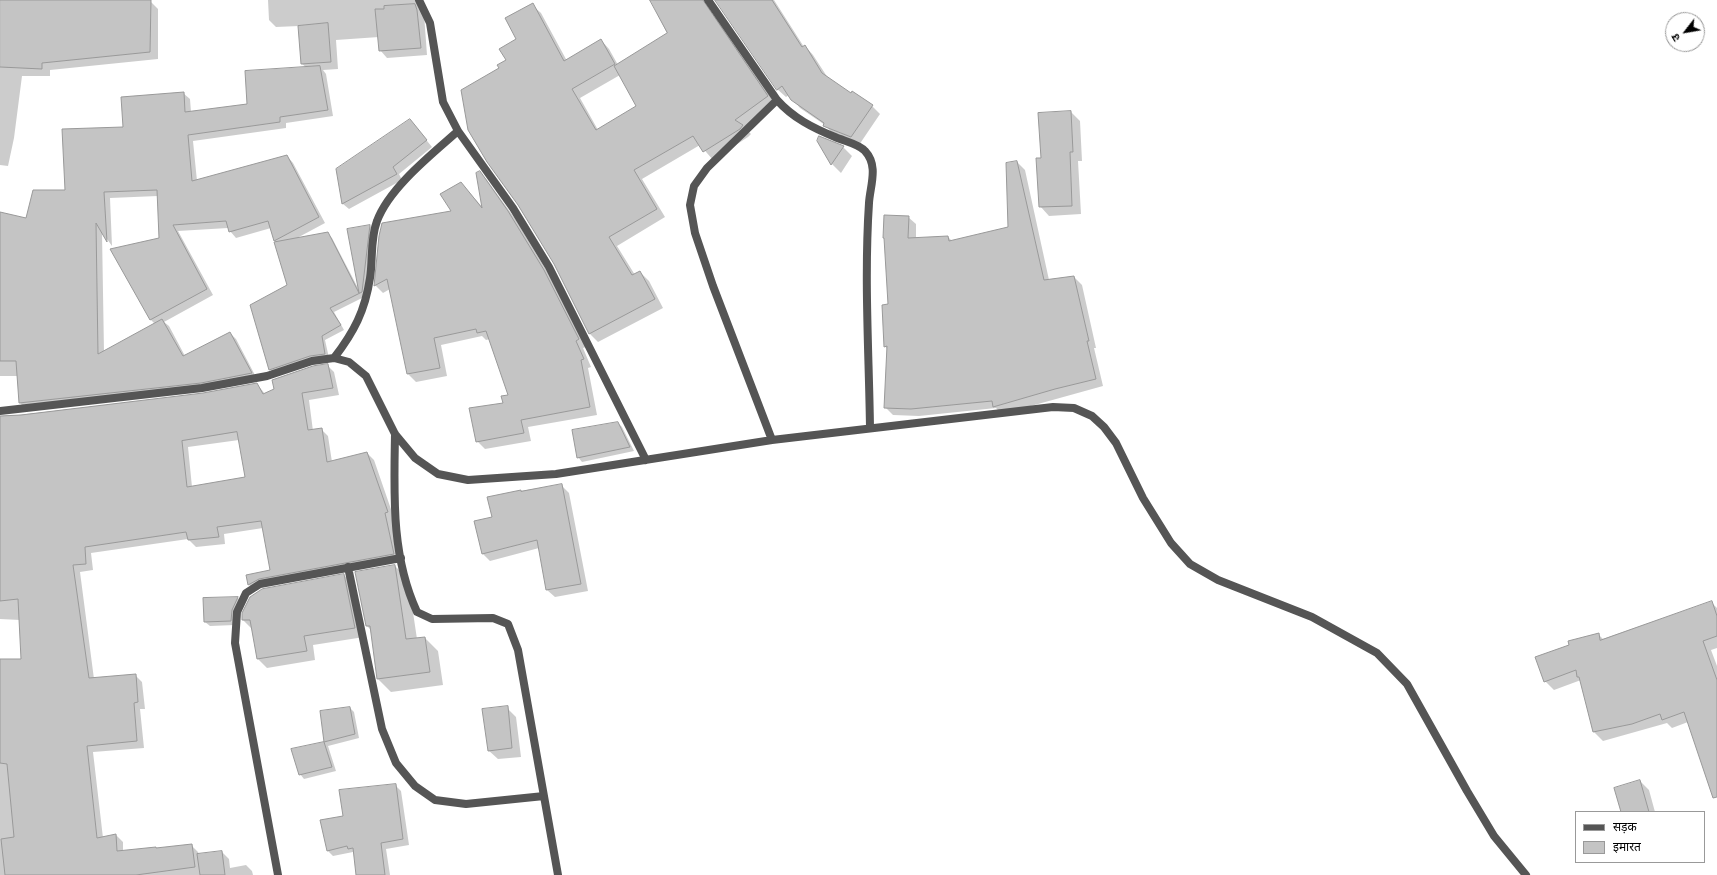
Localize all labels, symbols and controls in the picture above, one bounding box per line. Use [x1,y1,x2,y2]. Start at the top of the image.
north arrow [1665,12,1705,52]
text: उ [1668,32,1682,44]
legend [1575,811,1705,863]
text: सड़क [1613,819,1637,833]
text: इमारत [1613,839,1641,853]

